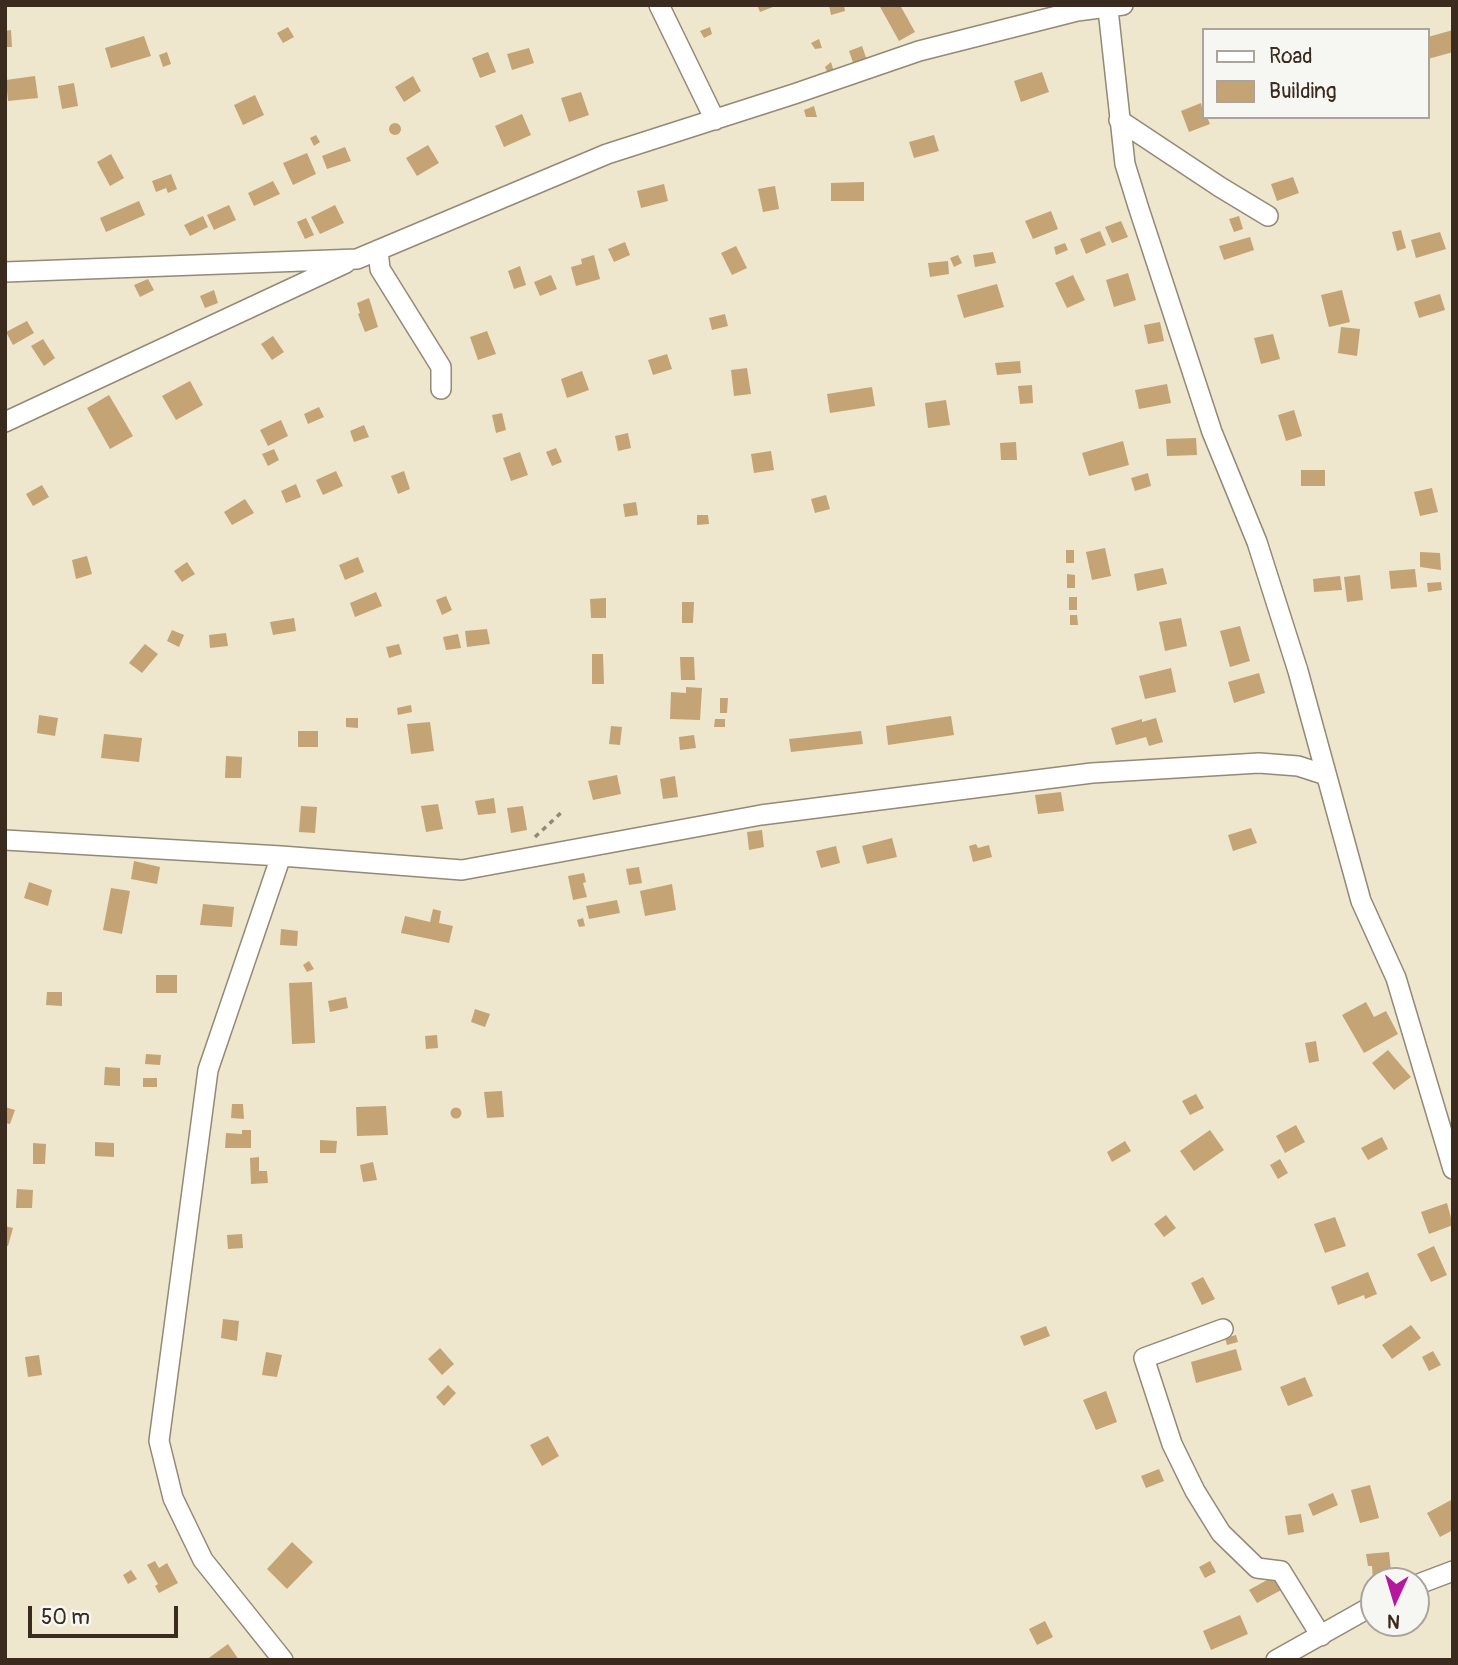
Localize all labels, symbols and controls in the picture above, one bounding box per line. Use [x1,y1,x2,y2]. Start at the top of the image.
legend [1202,28,1430,119]
text: Road [1269,43,1313,70]
text: Building [1269,78,1336,105]
north arrow [1360,1567,1430,1637]
scale bar [32,1592,182,1636]
text: 50 m [41,1604,90,1631]
text: N [1386,1609,1401,1633]

